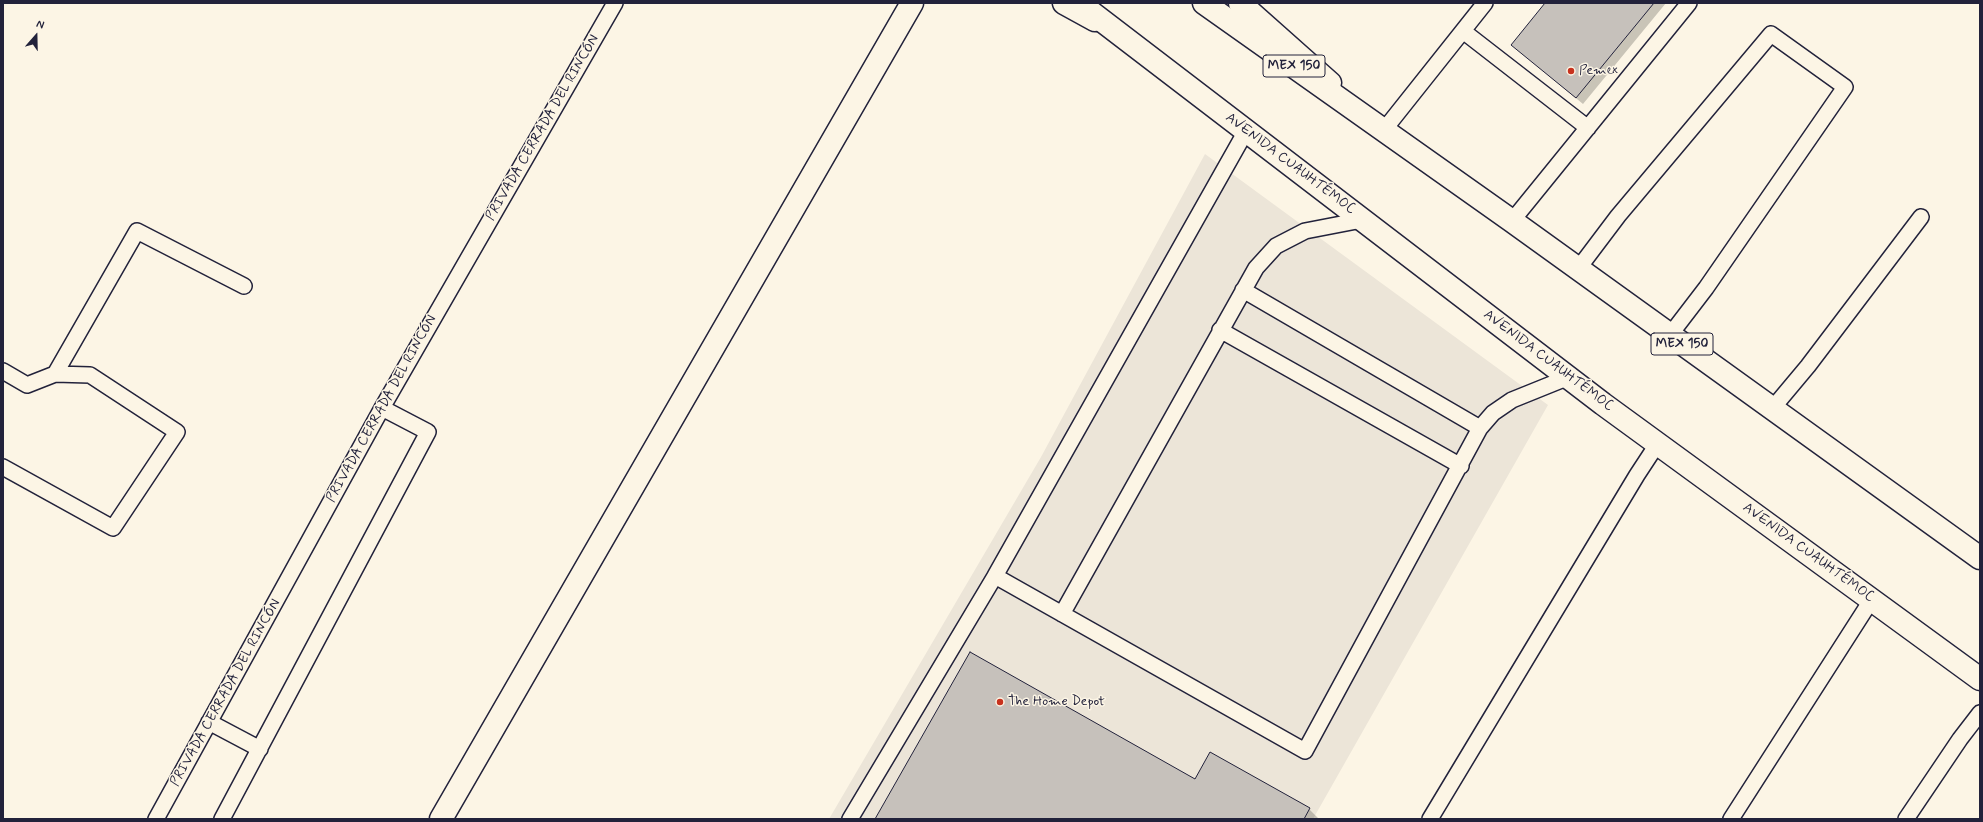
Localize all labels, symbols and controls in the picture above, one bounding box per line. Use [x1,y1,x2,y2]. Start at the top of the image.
north arrow [16,16,56,56]
text: N [34,17,46,33]
street label: PRIVADA CERRADA DEL RINCÓN [483,32,603,224]
road number: MEX 150 [1263,55,1325,77]
place label: Pemex [1579,63,1618,79]
marker: Pemex [1566,66,1576,76]
street label: AVENIDA CUAUHTÉMOC [1222,110,1358,218]
street label: AVENIDA CUAUHTÉMOC [1480,307,1616,415]
street label: PRIVADA CERRADA DEL RINCÓN [323,312,441,506]
road number: MEX 150 [1651,333,1713,355]
street label: AVENIDA CUAUHTÉMOC [1739,500,1877,606]
street label: PRIVADA CERRADA DEL RINCÓN [167,596,285,790]
place label: The Home Depot [1008,694,1105,710]
marker: The Home Depot [995,697,1005,707]

